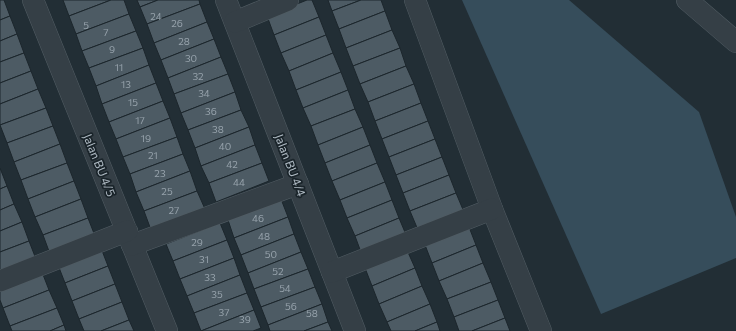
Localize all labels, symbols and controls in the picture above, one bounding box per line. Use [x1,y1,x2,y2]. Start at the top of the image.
house number: 24 [150,10,162,22]
house number: 26 [171,17,183,29]
house number: 5 [83,19,89,31]
house number: 7 [103,26,109,38]
house number: 28 [178,35,190,47]
house number: 9 [109,43,115,55]
house number: 30 [185,52,197,64]
house number: 11 [115,61,123,73]
house number: 32 [192,70,204,82]
house number: 13 [121,78,131,90]
house number: 34 [198,87,210,99]
house number: 15 [128,96,138,108]
house number: 36 [205,105,217,117]
house number: 17 [135,114,145,126]
house number: 38 [212,123,224,135]
street label: Jalan BU 4/5 [80,132,119,199]
house number: 19 [141,132,151,144]
street label: Jalan BU 4/4 [272,132,309,199]
house number: 40 [219,140,231,152]
house number: 21 [148,149,158,161]
house number: 42 [226,158,238,170]
house number: 23 [154,167,166,179]
house number: 44 [233,176,245,188]
house number: 25 [161,185,173,197]
house number: 27 [169,204,179,216]
house number: 46 [252,212,264,224]
house number: 48 [258,230,270,242]
house number: 29 [191,236,203,248]
house number: 50 [265,248,277,260]
house number: 31 [199,253,209,265]
house number: 52 [272,265,284,277]
house number: 33 [204,271,216,283]
house number: 54 [279,282,291,294]
house number: 35 [211,288,223,300]
house number: 56 [285,300,297,312]
house number: 37 [219,306,229,318]
house number: 58 [306,307,318,319]
house number: 39 [239,313,251,325]

